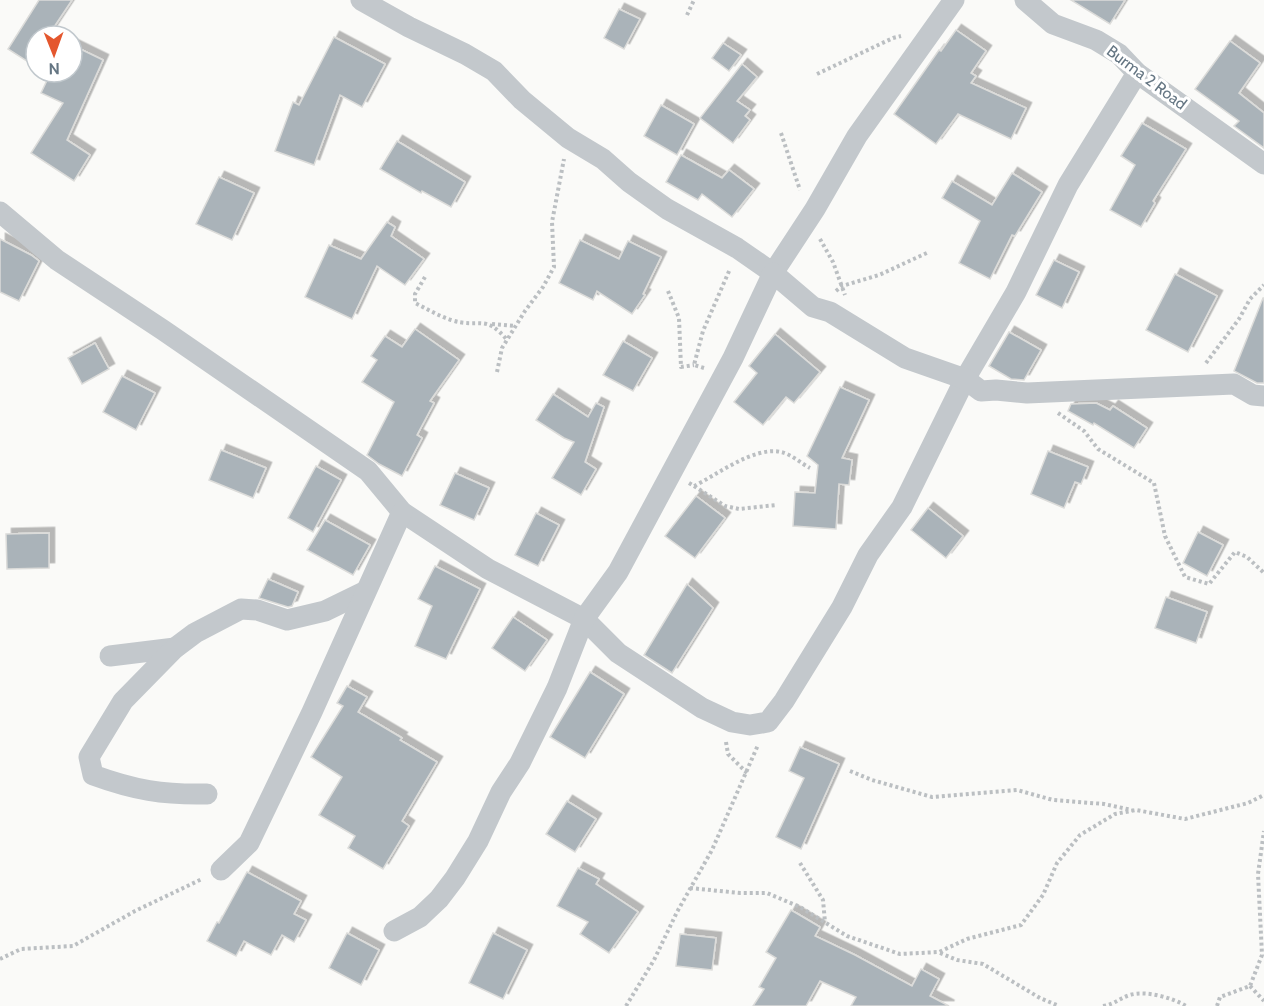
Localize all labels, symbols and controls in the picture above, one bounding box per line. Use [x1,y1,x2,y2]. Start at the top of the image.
north arrow [24,24,84,84]
street label: Burma 2 Road [1103,41,1190,114]
text: N [48,59,60,78]

